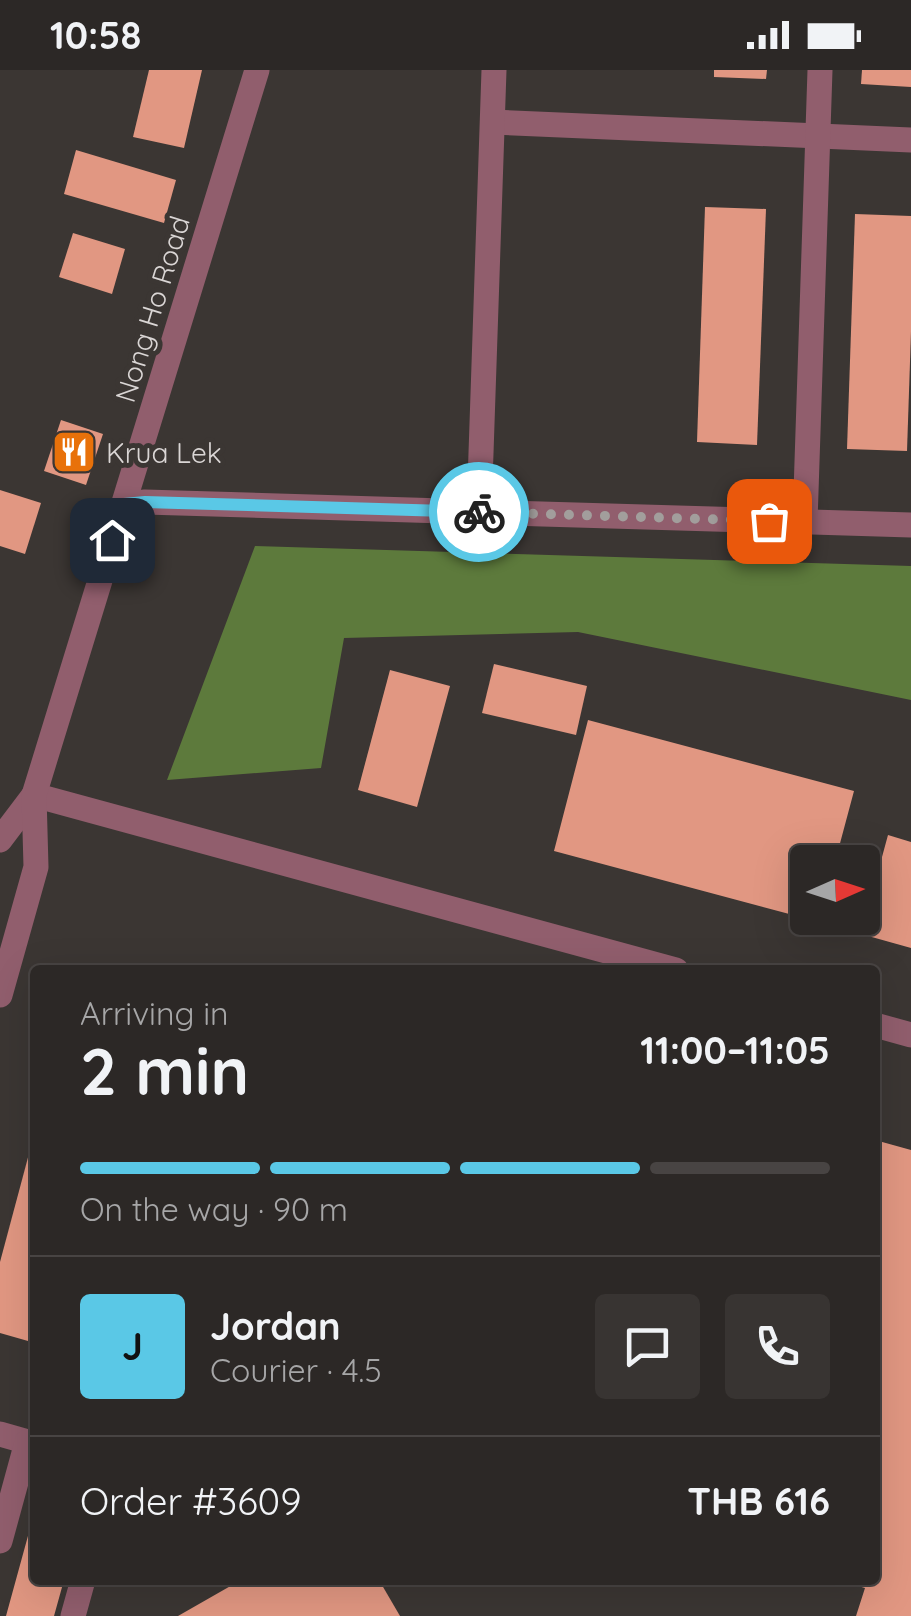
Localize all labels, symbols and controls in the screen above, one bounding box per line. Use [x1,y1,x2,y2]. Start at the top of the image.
text: 10:58 [50,11,141,59]
street label: Nong Ho Road [107,212,197,406]
restaurant icon: Krua Lek [51,429,97,475]
place label: Krua Lek [106,435,222,470]
courier [429,462,529,562]
pin [727,479,812,564]
icon: bike [452,485,507,540]
icon: bag [742,494,797,549]
pin [70,498,155,583]
icon: home [85,513,140,568]
north arrow [790,845,880,935]
map controls [790,845,880,935]
text: Arriving in [80,993,229,1033]
text: 11:00–11:05 [640,1026,830,1074]
text: 2 min [80,1030,249,1111]
text: On the way · 90 m [80,1189,348,1229]
button: chat [595,1294,700,1399]
button: phone [725,1294,830,1399]
text: Jordan [210,1302,341,1350]
text: J [122,1322,143,1370]
text: Courier · 4.5 [210,1350,382,1390]
text: Order #3609 [80,1477,301,1525]
text: THB 616 [687,1477,830,1525]

